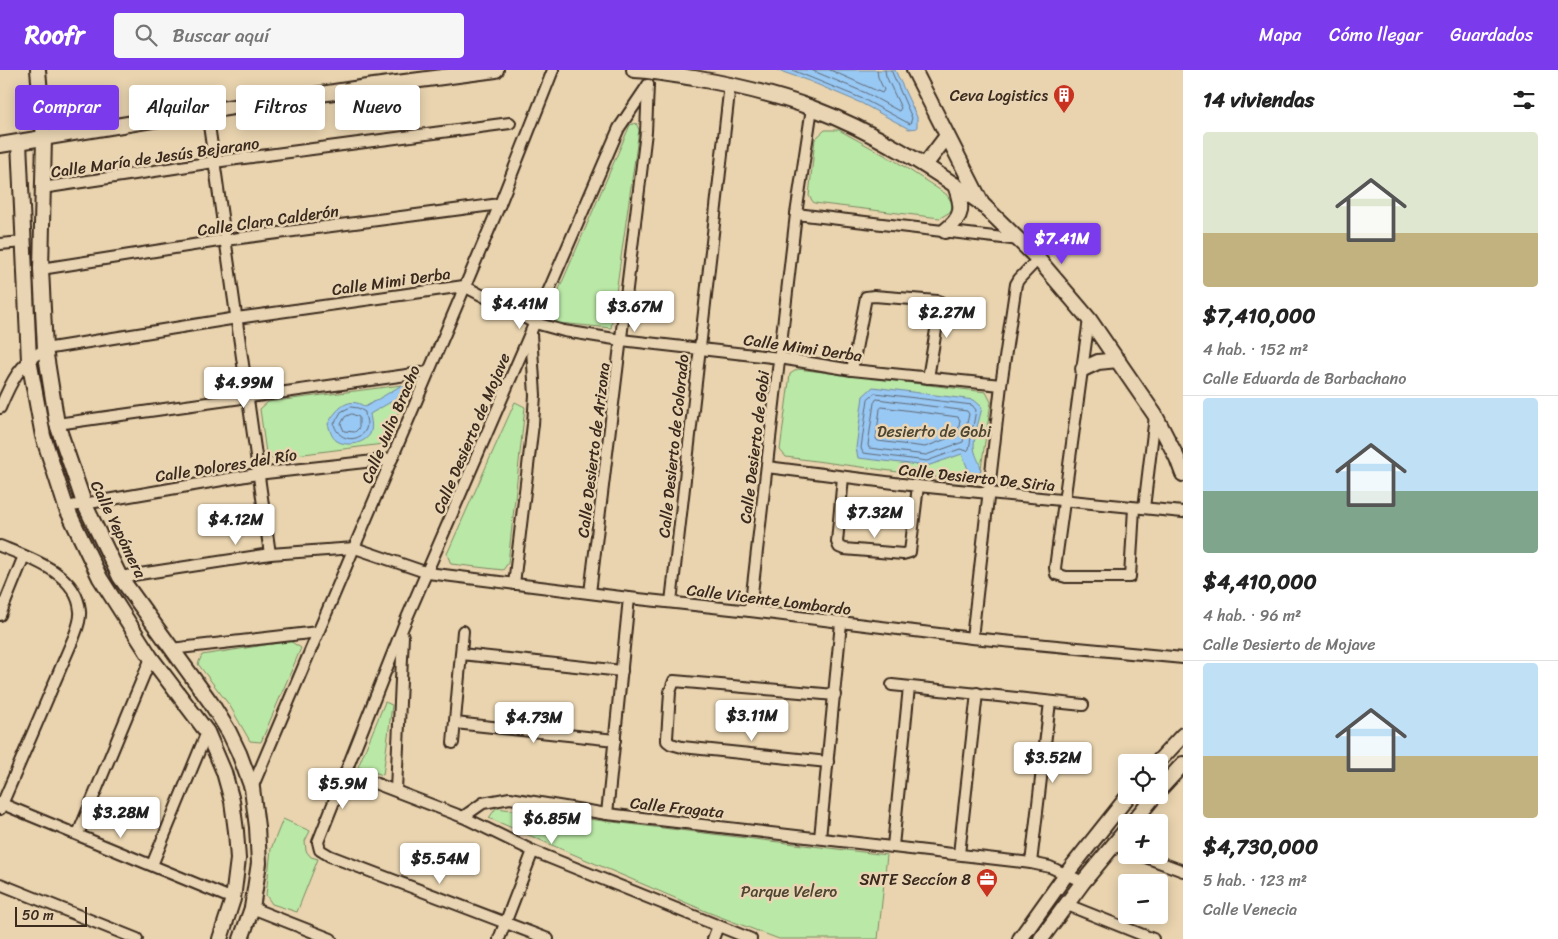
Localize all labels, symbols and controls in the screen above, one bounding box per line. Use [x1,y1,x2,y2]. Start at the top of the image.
search box [114,13,464,58]
text: Roofr [25,14,84,56]
text: Buscar aquí [172,19,269,52]
text: Mapa [1259,19,1301,51]
text: Cómo llegar [1329,19,1422,51]
text: Guardados [1450,19,1533,51]
icon: search [132,21,160,49]
place label: Ceva Logistics [950,81,1048,110]
text: 14 viviendas [1203,81,1315,119]
building icon: Ceva Logistics [1052,83,1076,114]
chip: Comprar [15,85,119,130]
chip: Alquilar [129,85,226,130]
chip: Filtros [236,85,325,130]
chip: Nuevo [335,85,420,130]
icon: filters [1510,86,1538,114]
street label: Calle María de Jesús Bejarano [49,129,261,186]
icon: home [1326,165,1416,255]
street label: Calle Clara Calderón [196,196,341,245]
pin: $7.41M [1021,222,1103,265]
text: $7.41M [1035,224,1089,253]
street label: Calle Mimi Derba [330,259,452,304]
pin: $4.41M [479,288,561,330]
text: $4.41M [492,289,548,318]
pin: $3.67M [594,290,676,333]
text: $3.67M [607,292,663,321]
pin: $2.27M [906,296,988,339]
text: $7,410,000 [1203,297,1316,335]
text: $2.27M [919,298,975,327]
street label: Calle Mimi Derba [742,325,864,370]
text: 4 hab. · 152 m² [1203,335,1308,364]
street label: Calle Desierto de Mojave [424,348,519,518]
street label: Calle Desierto de Colorado [649,353,698,539]
street label: Calle Julio Bracho [352,360,428,488]
street label: Calle Desierto de Arizona [568,361,619,539]
text: Calle Eduarda de Barbachano [1203,364,1406,393]
pin: $4.99M [203,366,285,409]
text: $4.99M [215,368,273,397]
street label: Calle Desierto de Gobi [731,368,778,525]
park label: Desierto de Gobi [877,417,992,446]
icon: home [1326,430,1416,520]
street label: Calle Dolores del Río [153,440,299,491]
street label: Calle Desierto De Siria [897,455,1057,500]
street label: Calle Yepómera [82,475,155,584]
pin: $7.32M [834,496,916,539]
text: $7.32M [847,498,903,527]
pin: $4.12M [195,504,277,546]
text: $4.12M [209,505,263,534]
text: $4,410,000 [1203,563,1317,601]
street label: Calle Vicente Lombardo [685,575,853,624]
text: 4 hab. · 96 m² [1203,601,1301,630]
text: Calle Desierto de Mojave [1203,630,1376,659]
icon: home [1326,695,1416,785]
pin: $3.11M [711,700,793,742]
text: $3.11M [726,701,778,730]
pin: $4.73M [493,702,575,744]
text: $4.73M [506,703,562,732]
pin: $3.52M [1012,742,1094,784]
text: $3.52M [1025,743,1081,772]
map controls [1118,754,1168,924]
button: locate [1118,754,1168,804]
pin: $5.9M [308,768,378,810]
text: $5.9M [319,769,367,798]
street label: Calle Fragata [629,788,726,827]
pin: $3.28M [80,796,162,839]
text: $3.28M [93,798,149,827]
pin: $6.85M [511,802,593,845]
text: $6.85M [523,804,581,833]
button: + [1118,814,1168,864]
text: $4,730,000 [1203,828,1318,866]
pin: $5.54M [399,842,481,885]
text: $5.54M [411,844,469,873]
place label: SNTE Seccíon 8 [859,865,971,894]
text: 5 hab. · 123 m² [1203,866,1307,895]
office icon: SNTE Seccíon 8 [975,867,999,898]
button: − [1118,874,1168,924]
park label: Parque Velero [741,877,837,906]
text: Calle Venecia [1203,895,1297,924]
text: 50 m [22,903,54,928]
scale bar [15,904,88,927]

